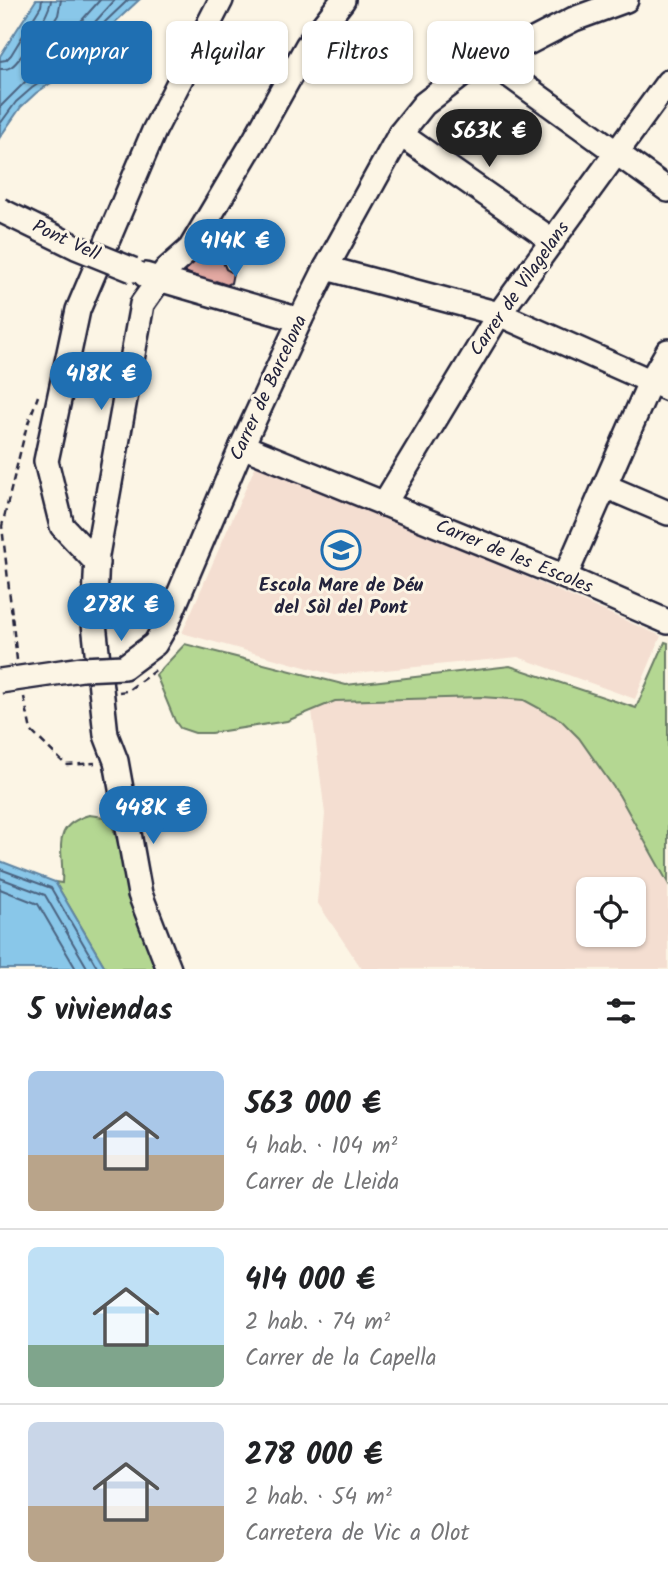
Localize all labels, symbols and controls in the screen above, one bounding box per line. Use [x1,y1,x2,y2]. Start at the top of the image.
chip: Comprar [21,21,152,84]
chip: Alquilar [166,21,288,84]
chip: Filtros [302,21,413,84]
chip: Nuevo [427,21,534,84]
pin: 563K € [432,110,546,169]
text: 563K € [452,114,526,150]
street label: Pont Vell [27,212,105,270]
street label: Carrer de Vilagelans [462,215,578,363]
pin: 414K € [178,219,292,279]
text: 414K € [200,224,270,260]
street label: Carrer de Barcelona [222,310,316,466]
pin: 418K € [44,352,158,412]
text: 418K € [66,357,136,393]
street label: Carrer de les Escoles [431,512,597,602]
school or university icon: Escola Mare de Déu del Sòl del Pont [320,529,362,571]
place label: Escola Mare de Déu del Sòl del Pont [259,571,424,623]
pin: 278K € [64,584,178,643]
text: 278K € [83,588,159,624]
pin: 448K € [96,786,210,846]
text: 448K € [115,791,191,827]
map controls [576,877,646,947]
button: locate [576,877,646,947]
text: 5 viviendas [28,987,172,1035]
icon: filters [602,992,640,1030]
text: 563 000 € [245,1081,381,1129]
icon: home [84,1099,168,1183]
text: 4 hab. · 104 m² [245,1129,397,1165]
text: Carrer de Lleida [245,1165,399,1201]
text: 414 000 € [245,1257,375,1305]
icon: home [84,1275,168,1359]
text: 2 hab. · 74 m² [245,1305,390,1341]
text: Carrer de la Capella [245,1341,437,1377]
text: 278 000 € [245,1432,383,1480]
icon: home [84,1450,168,1534]
text: 2 hab. · 54 m² [245,1480,392,1516]
text: Carretera de Vic a Olot [245,1516,469,1552]

